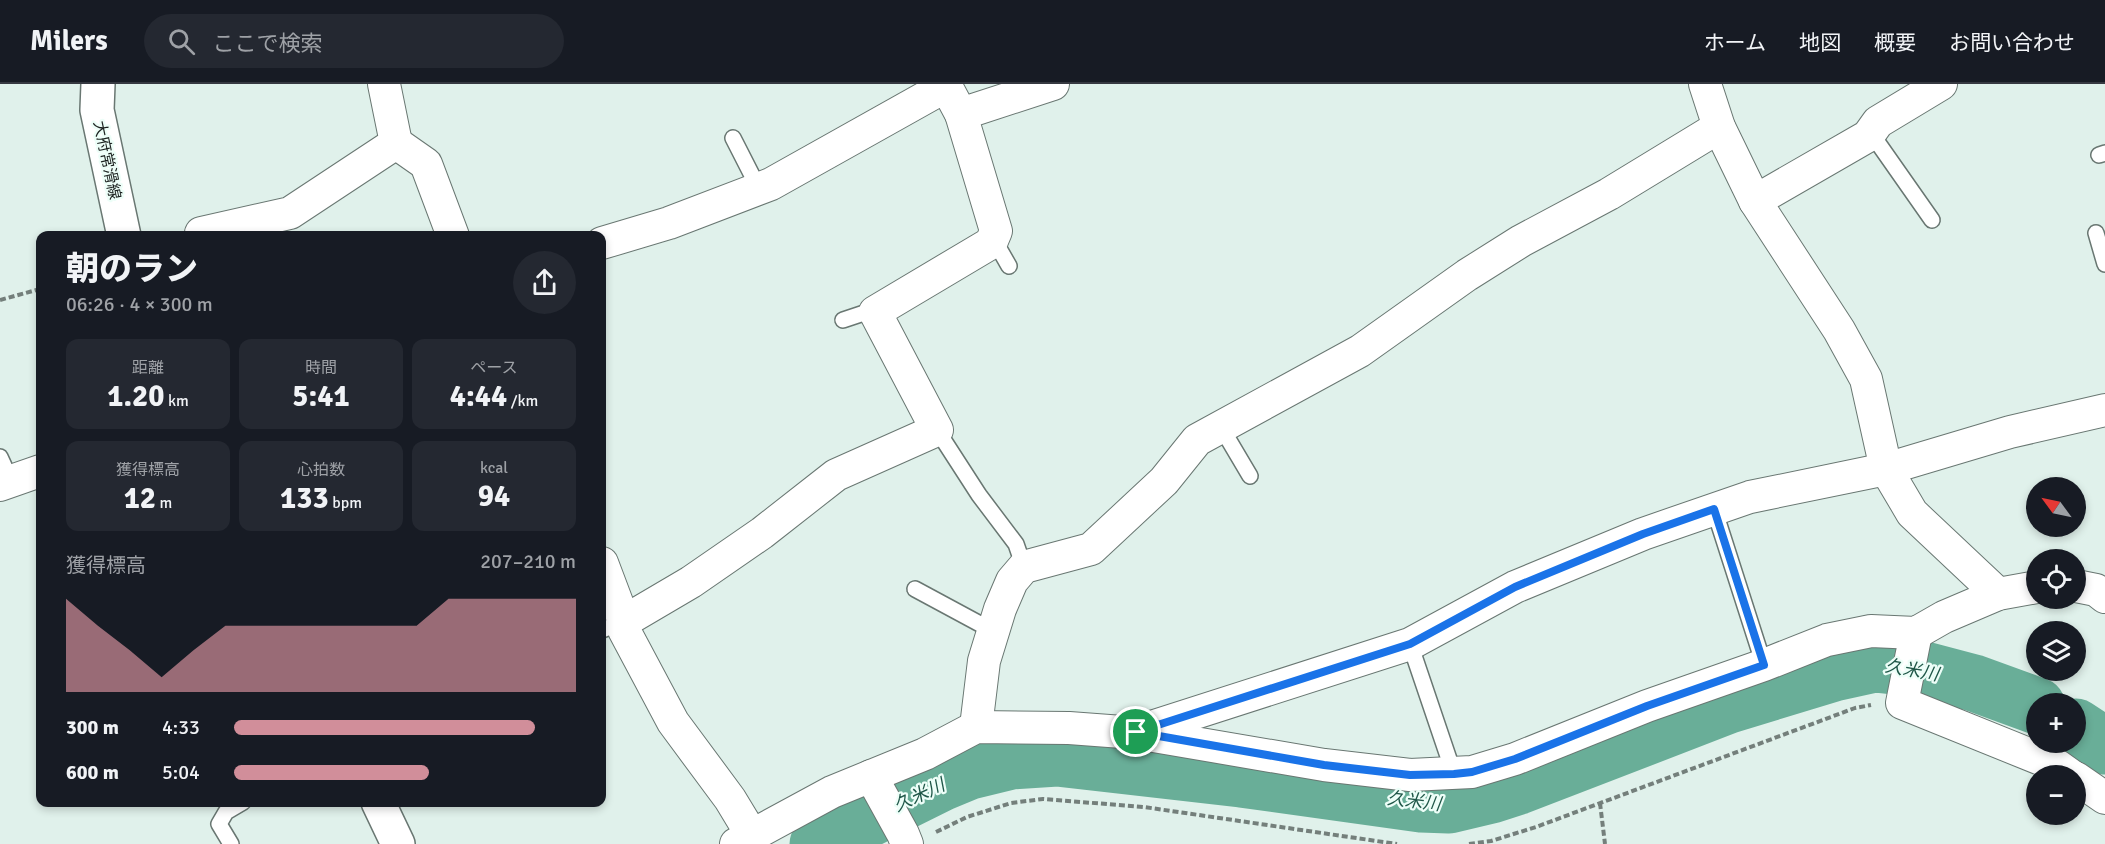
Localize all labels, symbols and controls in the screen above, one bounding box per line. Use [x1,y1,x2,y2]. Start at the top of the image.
search box [144,14,564,68]
text: Milers [30,24,108,58]
icon: search [165,25,198,58]
text: ここで検索 [213,30,323,57]
text: ホーム [1704,30,1766,56]
text: 地図 [1799,30,1841,56]
text: 概要 [1874,30,1916,56]
text: お問い合わせ [1949,30,2075,56]
street label: 大府常滑線 [89,119,125,201]
text: 朝のラン [66,249,198,290]
button: share [513,251,576,314]
text: 06:26 · 4 × 300 m [66,292,213,317]
text: 距離 [132,358,164,378]
text: 時間 [305,358,337,378]
text: ペース [470,358,518,378]
text: 1.20 [107,378,164,415]
text: 5:41 [292,378,350,415]
text: 4:44 [450,378,507,415]
text: km [164,391,189,411]
text: /km [507,391,538,411]
text: kcal [480,458,508,478]
text: 獲得標高 [116,460,180,480]
text: 心拍数 [297,460,345,480]
north arrow [2026,477,2086,537]
map controls [2026,477,2086,825]
text: 94 [478,478,510,515]
text: 12 [124,480,156,517]
text: 133 [280,480,329,517]
text: m [156,493,172,513]
text: bpm [329,493,362,513]
text: 207–210 m [480,549,576,574]
button: locate [2026,549,2086,609]
text: 獲得標高 [66,553,146,578]
button: layers [2026,621,2086,681]
water label: 久米川 [1884,654,1942,686]
button: + [2026,693,2086,753]
pin [1110,706,1161,757]
text: 300 m [66,715,119,740]
text: 4:33 [162,715,200,740]
icon: arrive [1119,715,1152,748]
text: 600 m [66,760,119,785]
text: 5:04 [162,760,200,785]
button: − [2026,765,2086,825]
water label: 久米川 [890,773,950,816]
water label: 久米川 [1386,787,1444,815]

